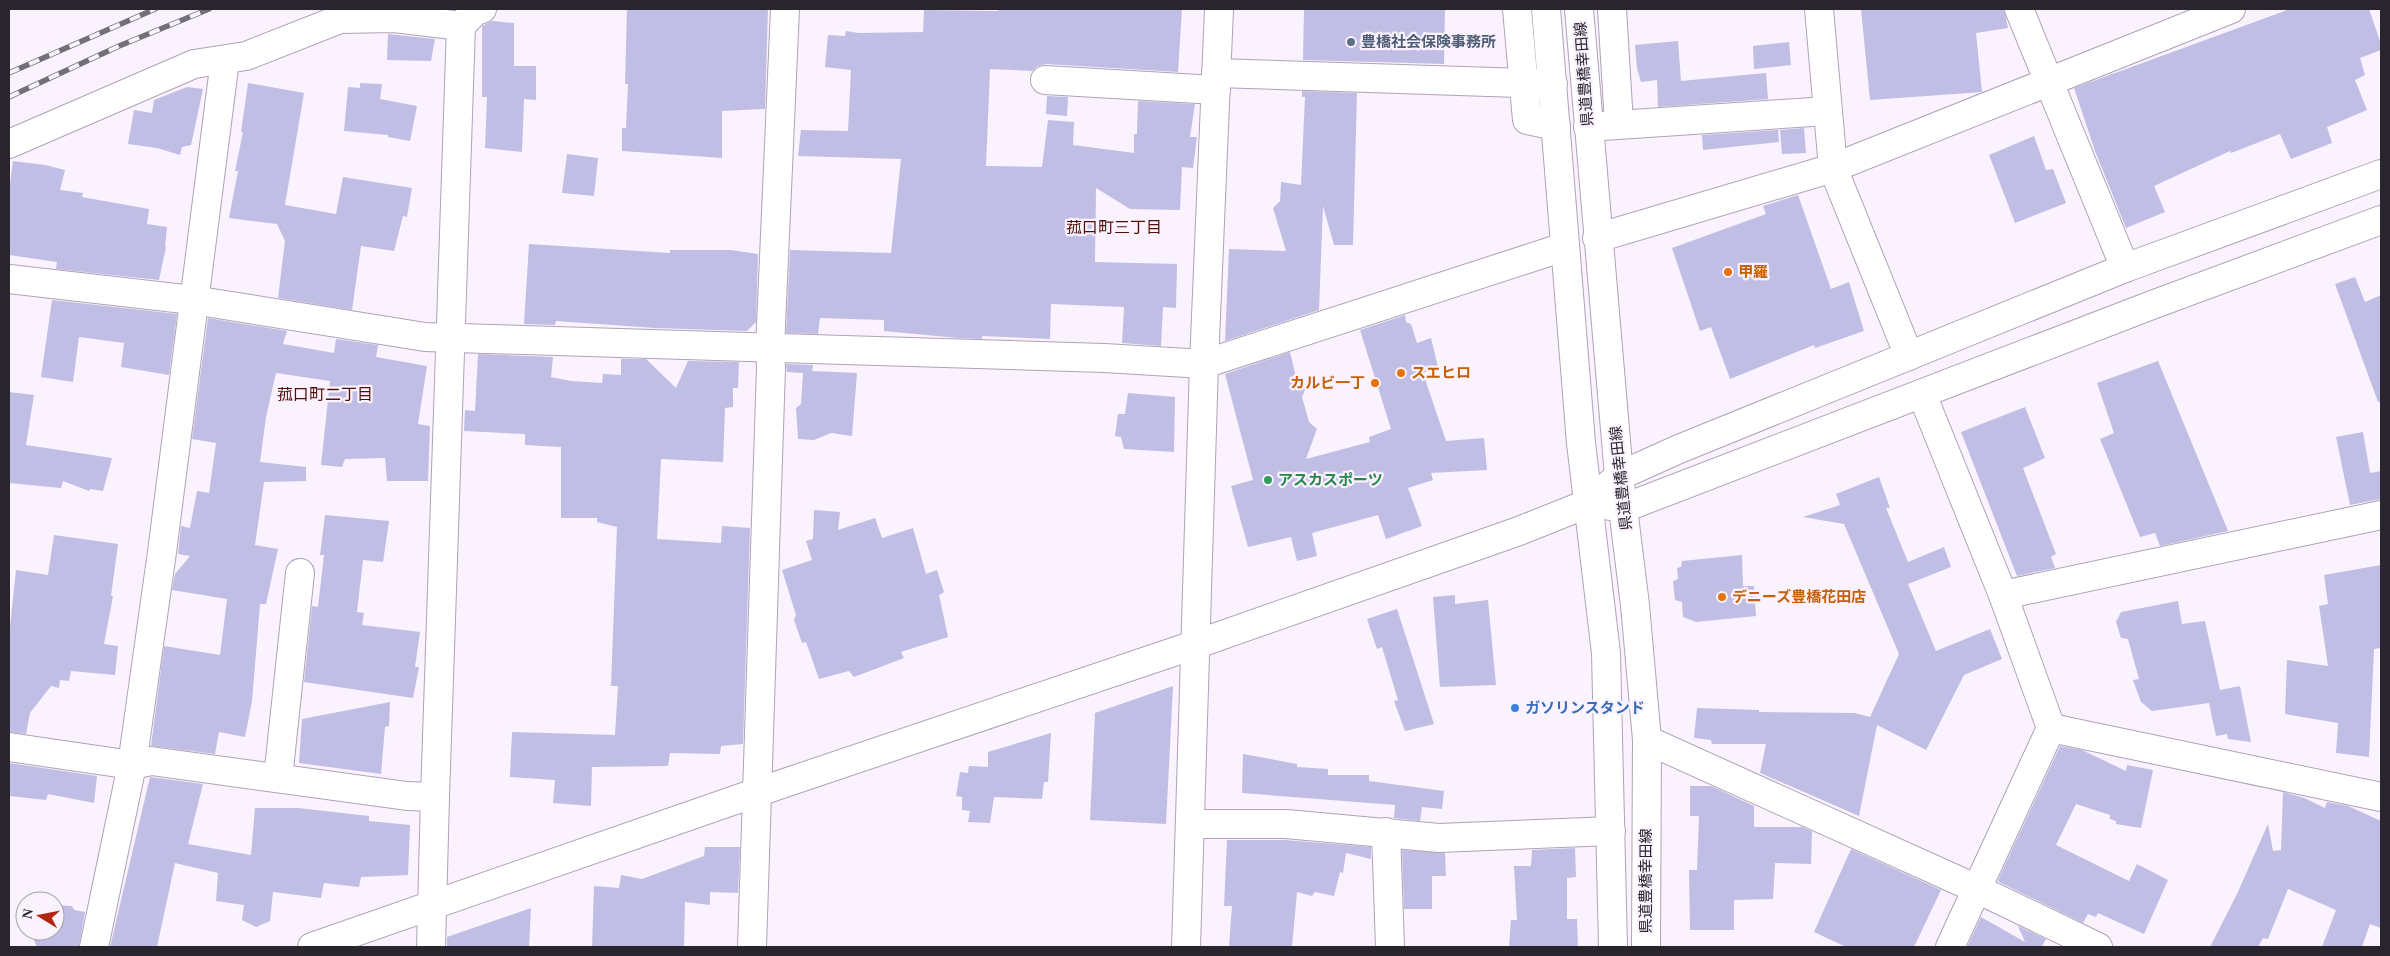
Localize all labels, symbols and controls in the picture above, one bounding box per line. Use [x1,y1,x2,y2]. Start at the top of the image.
street label: 県道豊橋幸田線 [1572,21,1596,127]
place label: 豊橋社会保険事務所 [1361,33,1496,50]
marker: 豊橋社会保険事務所 [1345,36,1357,48]
district label: 菰口町三丁目 [1066,219,1162,236]
place label: 甲羅 [1738,264,1768,280]
marker: 甲羅 [1722,266,1734,278]
place label: スエヒロ [1411,365,1471,381]
marker: スエヒロ [1395,367,1407,379]
place label: カルビ一丁 [1290,375,1365,391]
marker: カルビ一丁 [1369,377,1381,389]
district label: 菰口町二丁目 [277,386,373,403]
street label: 県道豊橋幸田線 [1608,425,1634,531]
place label: アスカスポーツ [1278,472,1383,488]
marker: アスカスポーツ [1262,474,1274,486]
place label: デニーズ豊橋花田店 [1732,588,1866,605]
marker: デニーズ豊橋花田店 [1716,591,1728,603]
place label: ガソリンスタンド [1525,700,1645,716]
marker: ガソリンスタンド [1509,702,1521,714]
street label: 県道豊橋幸田線 [1638,828,1654,934]
north arrow [15,891,65,941]
text: N [19,908,36,920]

